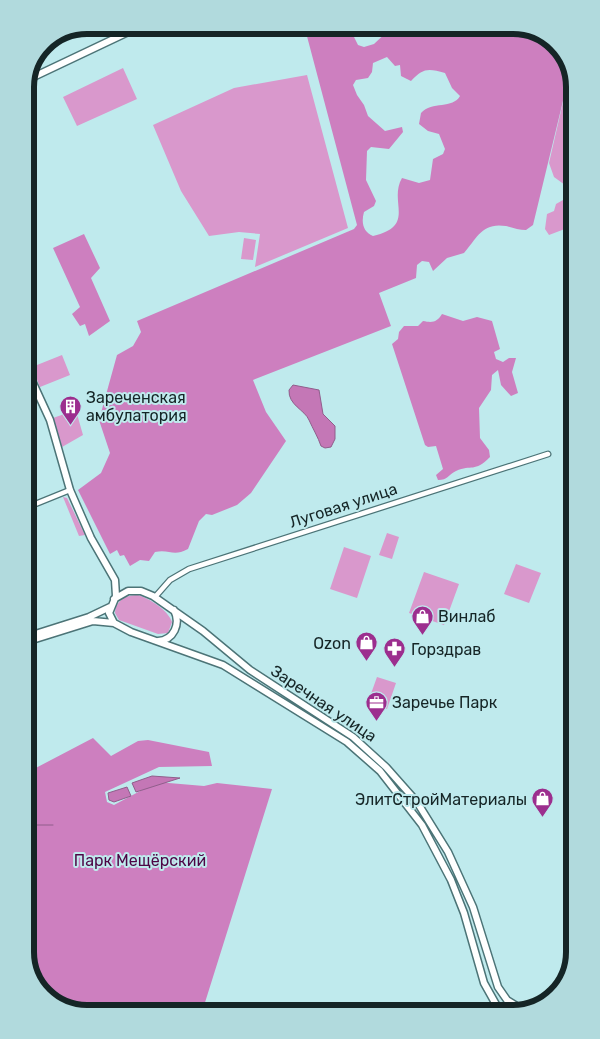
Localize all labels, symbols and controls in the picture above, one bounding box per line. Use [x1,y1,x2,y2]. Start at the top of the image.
place label: Зареченская амбулатория [86,388,187,425]
building icon: Зареченская амбулатория [58,394,82,425]
street label: Луговая улица [287,479,400,532]
shop icon: Винлаб [410,604,434,635]
place label: Винлаб [438,607,496,626]
shop icon: Ozon [355,631,379,662]
place label: Ozon [313,634,351,653]
pharmacy icon: Горздрав [383,637,407,668]
place label: Горздрав [411,640,481,659]
street label: Заречная улица [267,661,380,746]
office icon: Заречье Парк [364,690,388,721]
place label: Заречье Парк [392,693,498,712]
shop icon: ЭлитСтройМатериалы [531,787,555,818]
place label: ЭлитСтройМатериалы [355,790,527,809]
park label: Парк Мещёрский [74,851,206,870]

